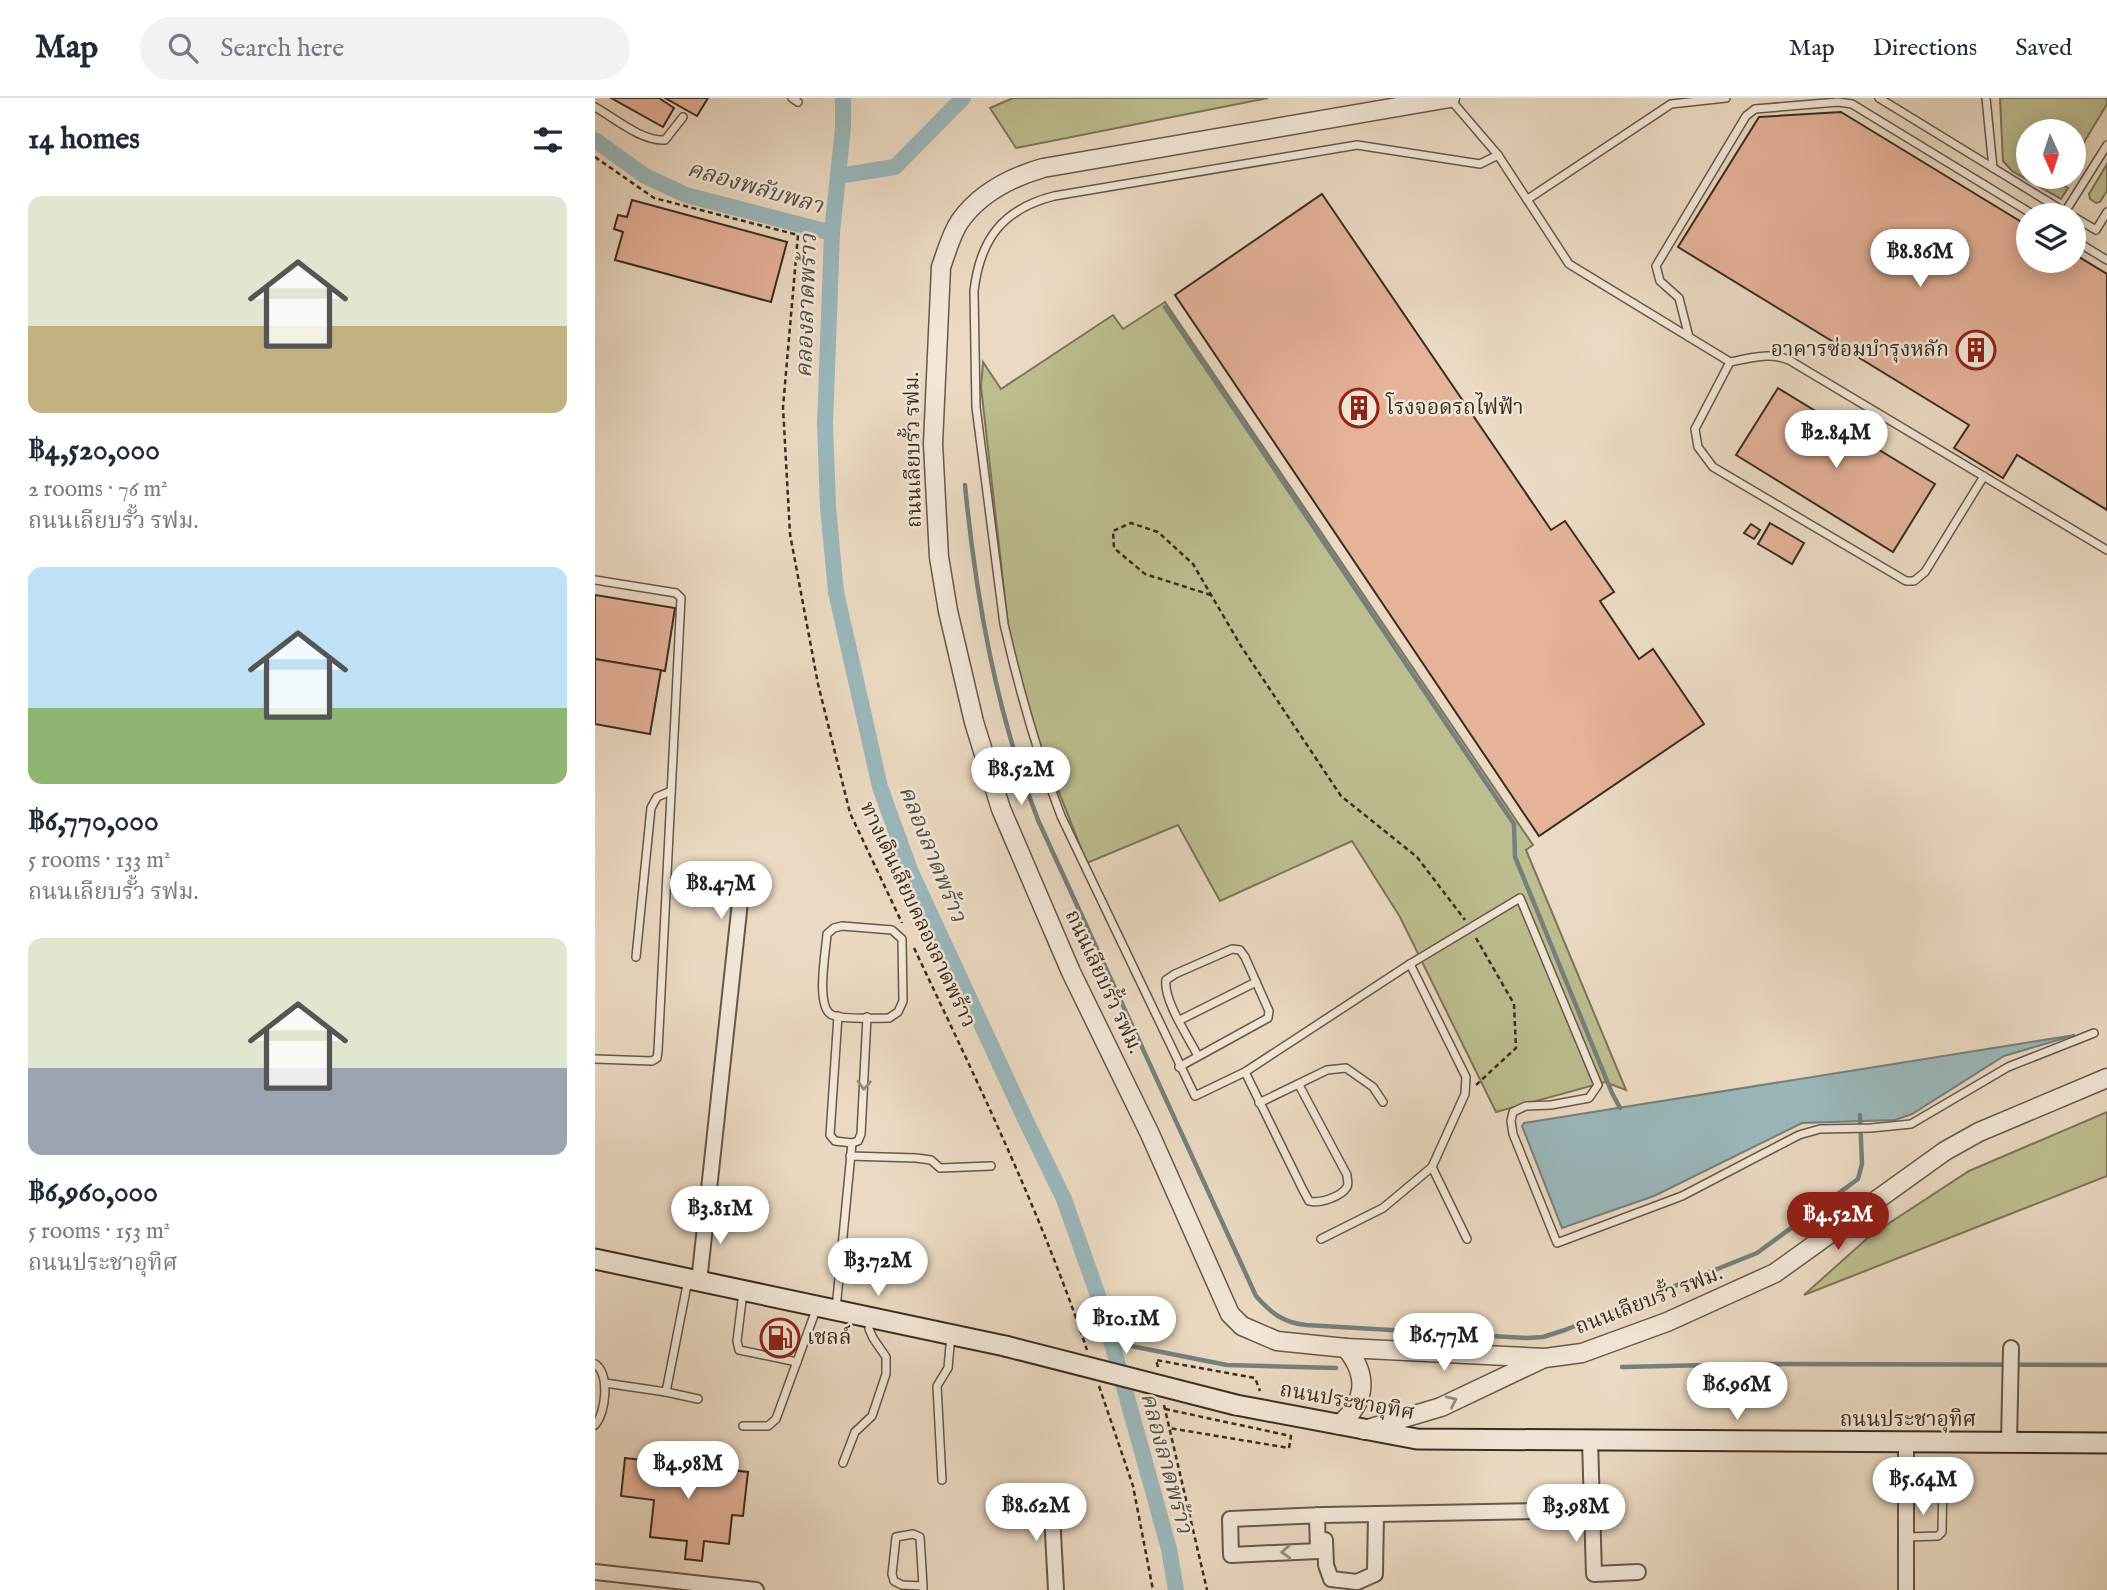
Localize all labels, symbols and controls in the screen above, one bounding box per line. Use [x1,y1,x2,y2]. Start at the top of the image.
search box [140,17,630,80]
text: Map [35,27,98,69]
icon: search [164,29,202,67]
text: Search here [220,32,344,65]
text: Map [1789,33,1835,64]
text: Directions [1873,33,1977,64]
text: Saved [2015,33,2072,64]
north arrow [2016,119,2086,189]
map controls [2016,119,2086,273]
text: 14 homes [28,121,140,159]
icon: filters [529,121,567,159]
water label: คลองพลับพลา [684,155,827,221]
button: layers [2016,203,2086,273]
pin: ฿8.86M [1863,230,1977,289]
water label: คลองลาดพร้าว [790,232,824,379]
text: ฿8.86M [1886,237,1954,266]
icon: home [235,241,361,367]
building icon: อาคารซ่อมบำรุงหลัก [1955,329,1997,371]
place label: อาคารซ่อมบำรุงหลัก [1771,337,1949,364]
street label: ถนนเลียบรั้ว รฟม. [895,372,929,528]
building icon: โรงจอดรถไฟฟ้า [1338,387,1380,429]
place label: โรงจอดรถไฟฟ้า [1385,392,1524,422]
pin: ฿2.84M [1779,410,1893,470]
text: ฿2.84M [1801,418,1871,447]
text: ฿4,520,000 [28,432,160,470]
text: 2 rooms · 76 m² [28,475,168,504]
text: ถนนเลียบรั้ว รฟม. [28,507,198,536]
icon: home [235,612,361,738]
pin: ฿8.52M [964,748,1078,807]
text: ฿8.52M [987,755,1055,784]
water label: คลองลาดพร้าว [892,782,973,927]
street label: ทางเดินเลียบคลองลาดพร้าว [853,798,981,1032]
text: ฿6,770,000 [28,803,159,841]
text: 5 rooms · 133 m² [28,846,171,875]
pin: ฿8.47M [664,862,778,921]
text: ฿8.47M [686,869,756,898]
text: ถนนเลียบรั้ว รฟม. [28,878,198,907]
street label: ถนนเลียบรั้ว รฟม. [1058,904,1152,1058]
icon: home [235,983,361,1109]
one-way arrow [856,1080,871,1091]
text: ฿6,960,000 [28,1174,158,1212]
pin: ฿3.81M [663,1186,777,1246]
pin: ฿4.52M [1781,1192,1895,1252]
text: ฿3.81M [687,1194,753,1223]
text: ฿4.52M [1803,1200,1873,1229]
text: 5 rooms · 153 m² [28,1217,170,1246]
pin: ฿3.72M [821,1238,935,1298]
text: ฿3.72M [844,1246,912,1275]
text: ถนนประชาอุทิศ [28,1249,177,1278]
street label: ถนนเลียบรั้ว รฟม. [1570,1257,1726,1341]
pin: ฿10.1M [1069,1296,1183,1356]
text: ฿10.1M [1092,1304,1160,1333]
pin: ฿6.77M [1387,1314,1501,1373]
fuel station icon: เชลล์ [759,1317,801,1359]
text: ฿6.77M [1409,1321,1479,1350]
place label: เชลล์ [807,1324,852,1352]
pin: ฿6.96M [1680,1362,1794,1422]
text: ฿6.96M [1703,1370,1771,1399]
street label: ถนนประชาอุทิศ [1277,1377,1417,1427]
water label: คลองลาดพร้าว [1133,1390,1199,1538]
one-way arrow [1445,1396,1457,1410]
street label: ถนนประชาอุทิศ [1840,1407,1976,1434]
pin: ฿4.98M [631,1442,745,1501]
text: ฿4.98M [653,1449,723,1478]
pin: ฿5.64M [1866,1458,1980,1517]
text: ฿5.64M [1889,1465,1957,1494]
pin: ฿8.62M [979,1484,1093,1543]
pin: ฿3.98M [1519,1484,1633,1544]
text: ฿8.62M [1002,1491,1070,1520]
text: ฿3.98M [1542,1492,1610,1521]
one-way arrow [1280,1545,1291,1560]

